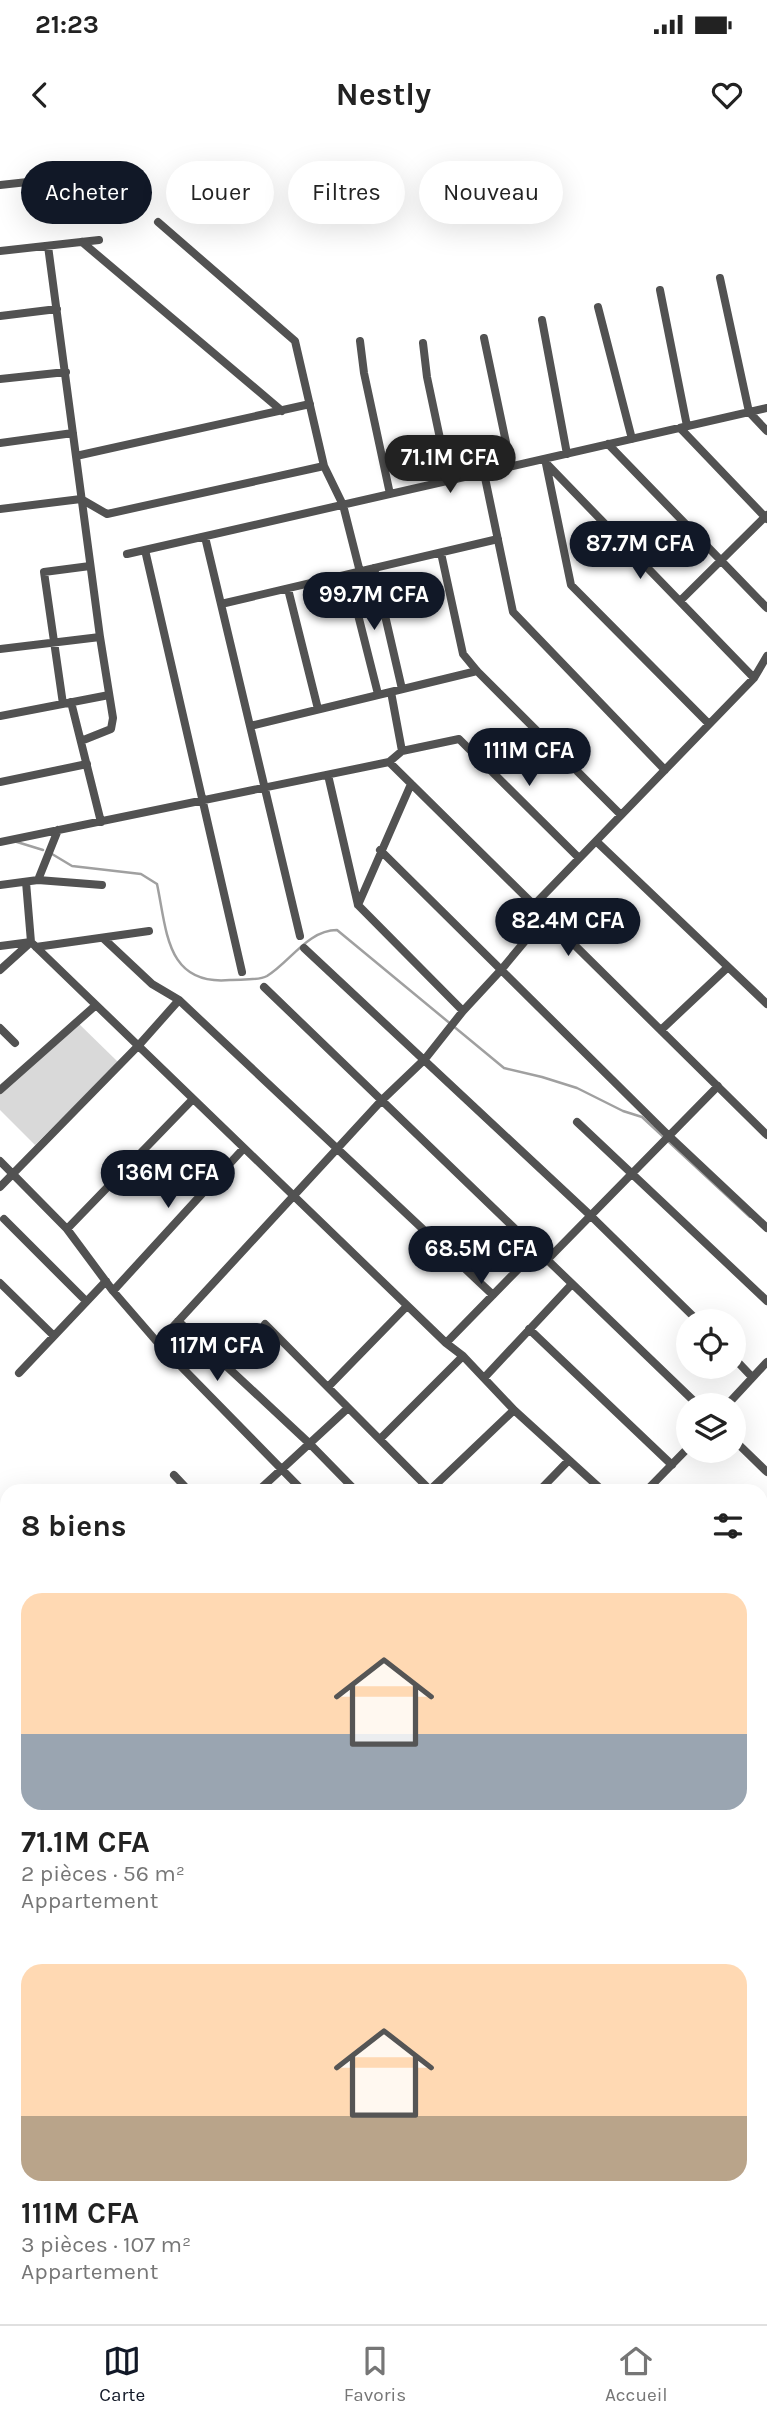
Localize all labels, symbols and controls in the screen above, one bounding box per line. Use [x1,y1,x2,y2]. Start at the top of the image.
text: 21:23 [35,9,99,40]
icon: back [21,76,59,114]
text: Nestly [336,76,431,113]
icon: heart [708,76,746,114]
chip: Acheter [21,161,152,224]
chip: Louer [166,161,274,224]
chip: Filtres [288,161,405,224]
chip: Nouveau [419,161,563,224]
pin: 71.1M CFA [370,436,530,495]
text: 71.1M CFA [401,444,499,471]
pin: 87.7M CFA [560,522,720,581]
text: 87.7M CFA [586,530,694,557]
pin: 99.7M CFA [294,573,454,632]
text: 99.7M CFA [319,581,429,608]
pin: 111M CFA [457,728,601,788]
text: 111M CFA [484,737,574,764]
pin: 82.4M CFA [488,898,648,958]
text: 82.4M CFA [511,907,625,934]
pin: 136M CFA [96,1150,240,1210]
text: 136M CFA [117,1159,219,1186]
pin: 68.5M CFA [401,1226,561,1286]
text: 68.5M CFA [424,1235,538,1262]
map controls [676,1309,746,1463]
button: locate [676,1309,746,1379]
pin: 117M CFA [145,1324,289,1383]
text: 117M CFA [170,1332,264,1359]
button: layers [676,1393,746,1463]
icon: filters [709,1507,747,1545]
text: 8 biens [21,1508,127,1544]
icon: home [321,1639,447,1765]
text: 71.1M CFA [21,1824,150,1860]
text: 2 pièces · 56 m² [21,1860,185,1887]
text: Appartement [21,1887,158,1914]
icon: home [321,2010,447,2136]
text: 111M CFA [21,2195,139,2231]
text: 3 pièces · 107 m² [21,2231,191,2258]
text: Appartement [21,2258,158,2285]
tab: Carte [99,2342,145,2406]
tab: Favoris [344,2342,406,2406]
tab: Accueil [605,2342,668,2406]

